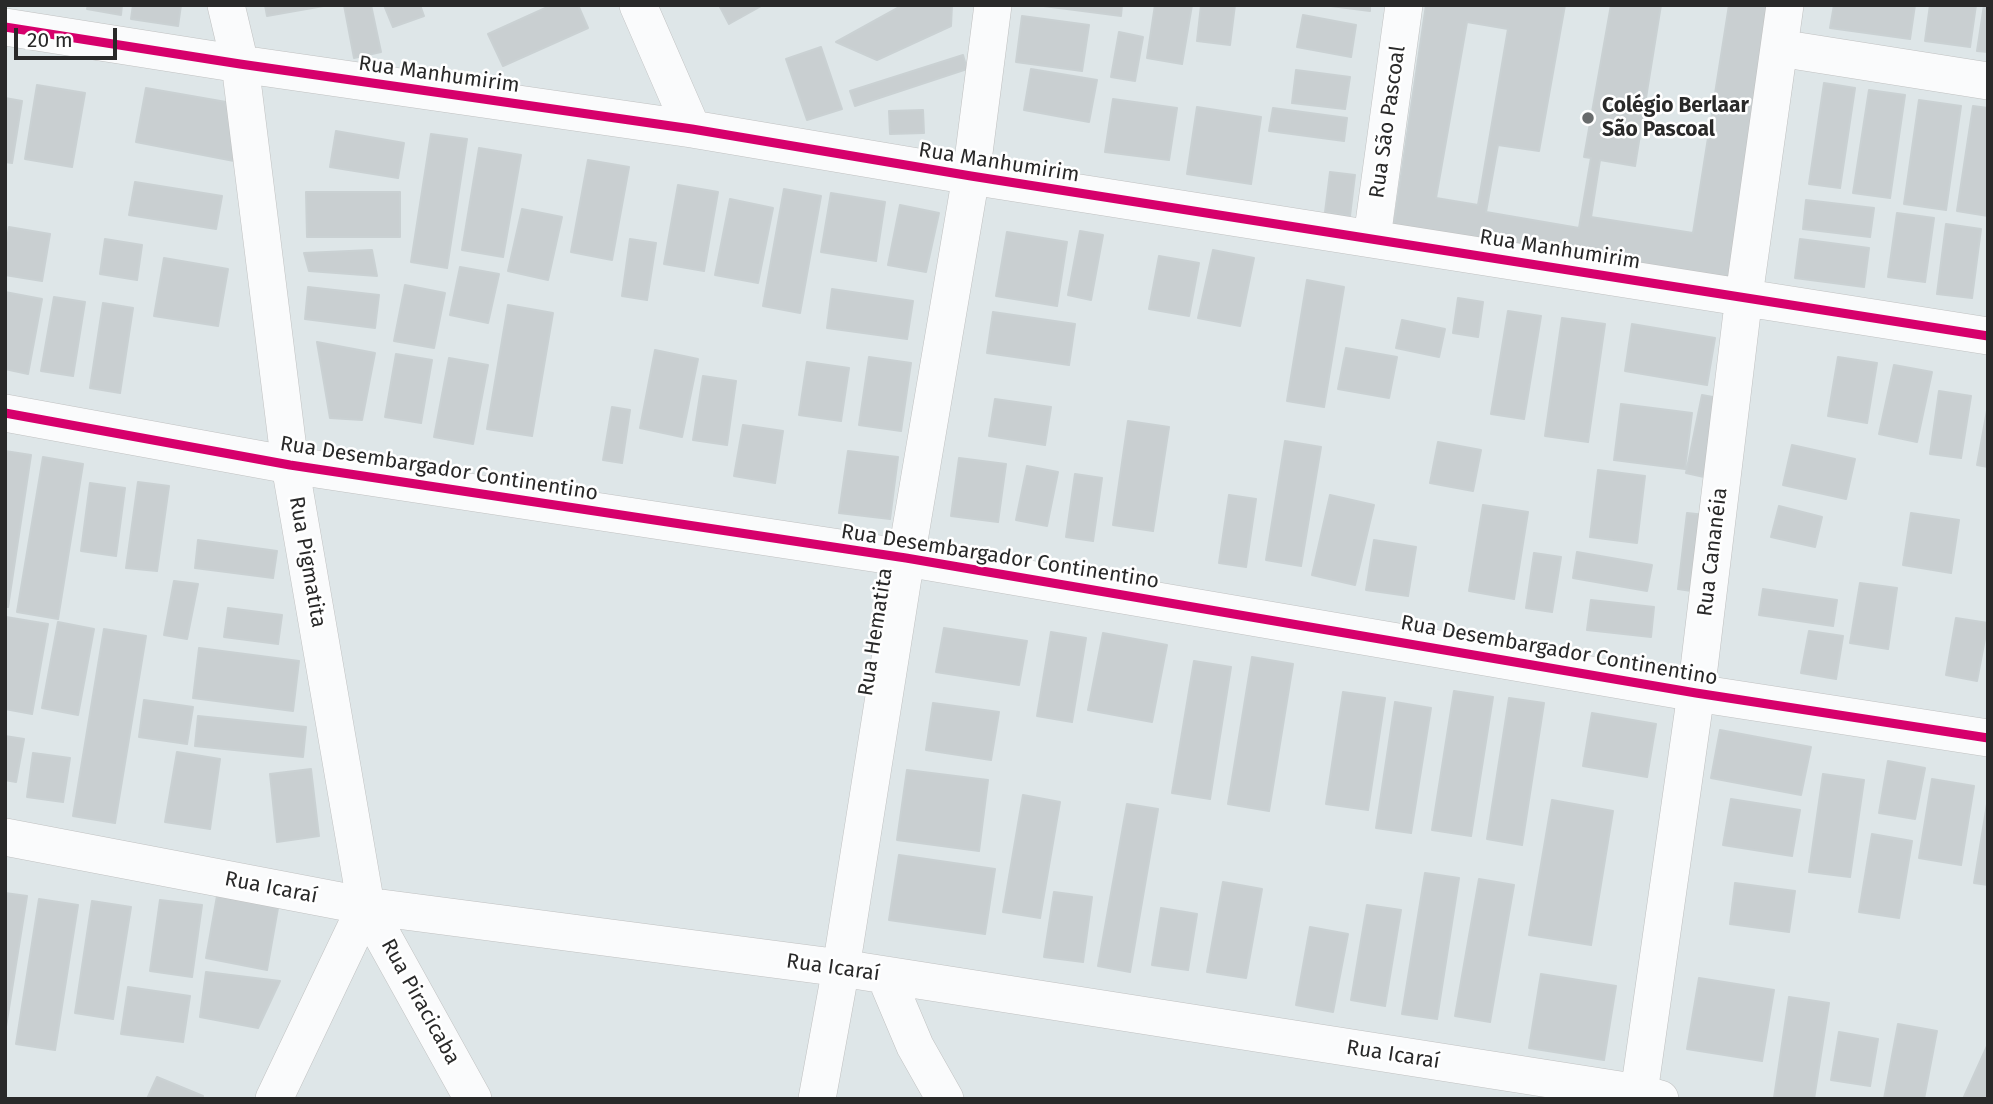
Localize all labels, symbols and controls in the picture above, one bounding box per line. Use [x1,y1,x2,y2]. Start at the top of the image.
scale bar [18,14,121,58]
text: 20 m [27,27,73,53]
street label: Rua São Pascoal [1365,44,1411,200]
street label: Rua Manhumirim [357,51,521,99]
place label: Colégio Berlaar São Pascoal [1602,93,1749,143]
marker: Colégio Berlaar São Pascoal [1580,110,1596,126]
street label: Rua Manhumirim [917,138,1081,188]
street label: Rua Manhumirim [1478,225,1642,275]
street label: Rua Desembargador Continentino [278,431,600,507]
street label: Rua Cananéia [1693,486,1733,618]
street label: Rua Pigmatita [283,494,331,630]
street label: Rua Desembargador Continentino [839,519,1161,595]
street label: Rua Hematita [853,566,899,698]
street label: Rua Desembargador Continentino [1398,611,1720,691]
street label: Rua Icaraí [222,867,320,909]
street label: Rua Piracicaba [375,935,465,1069]
street label: Rua Icaraí [785,949,881,987]
street label: Rua Icaraí [1345,1035,1441,1075]

